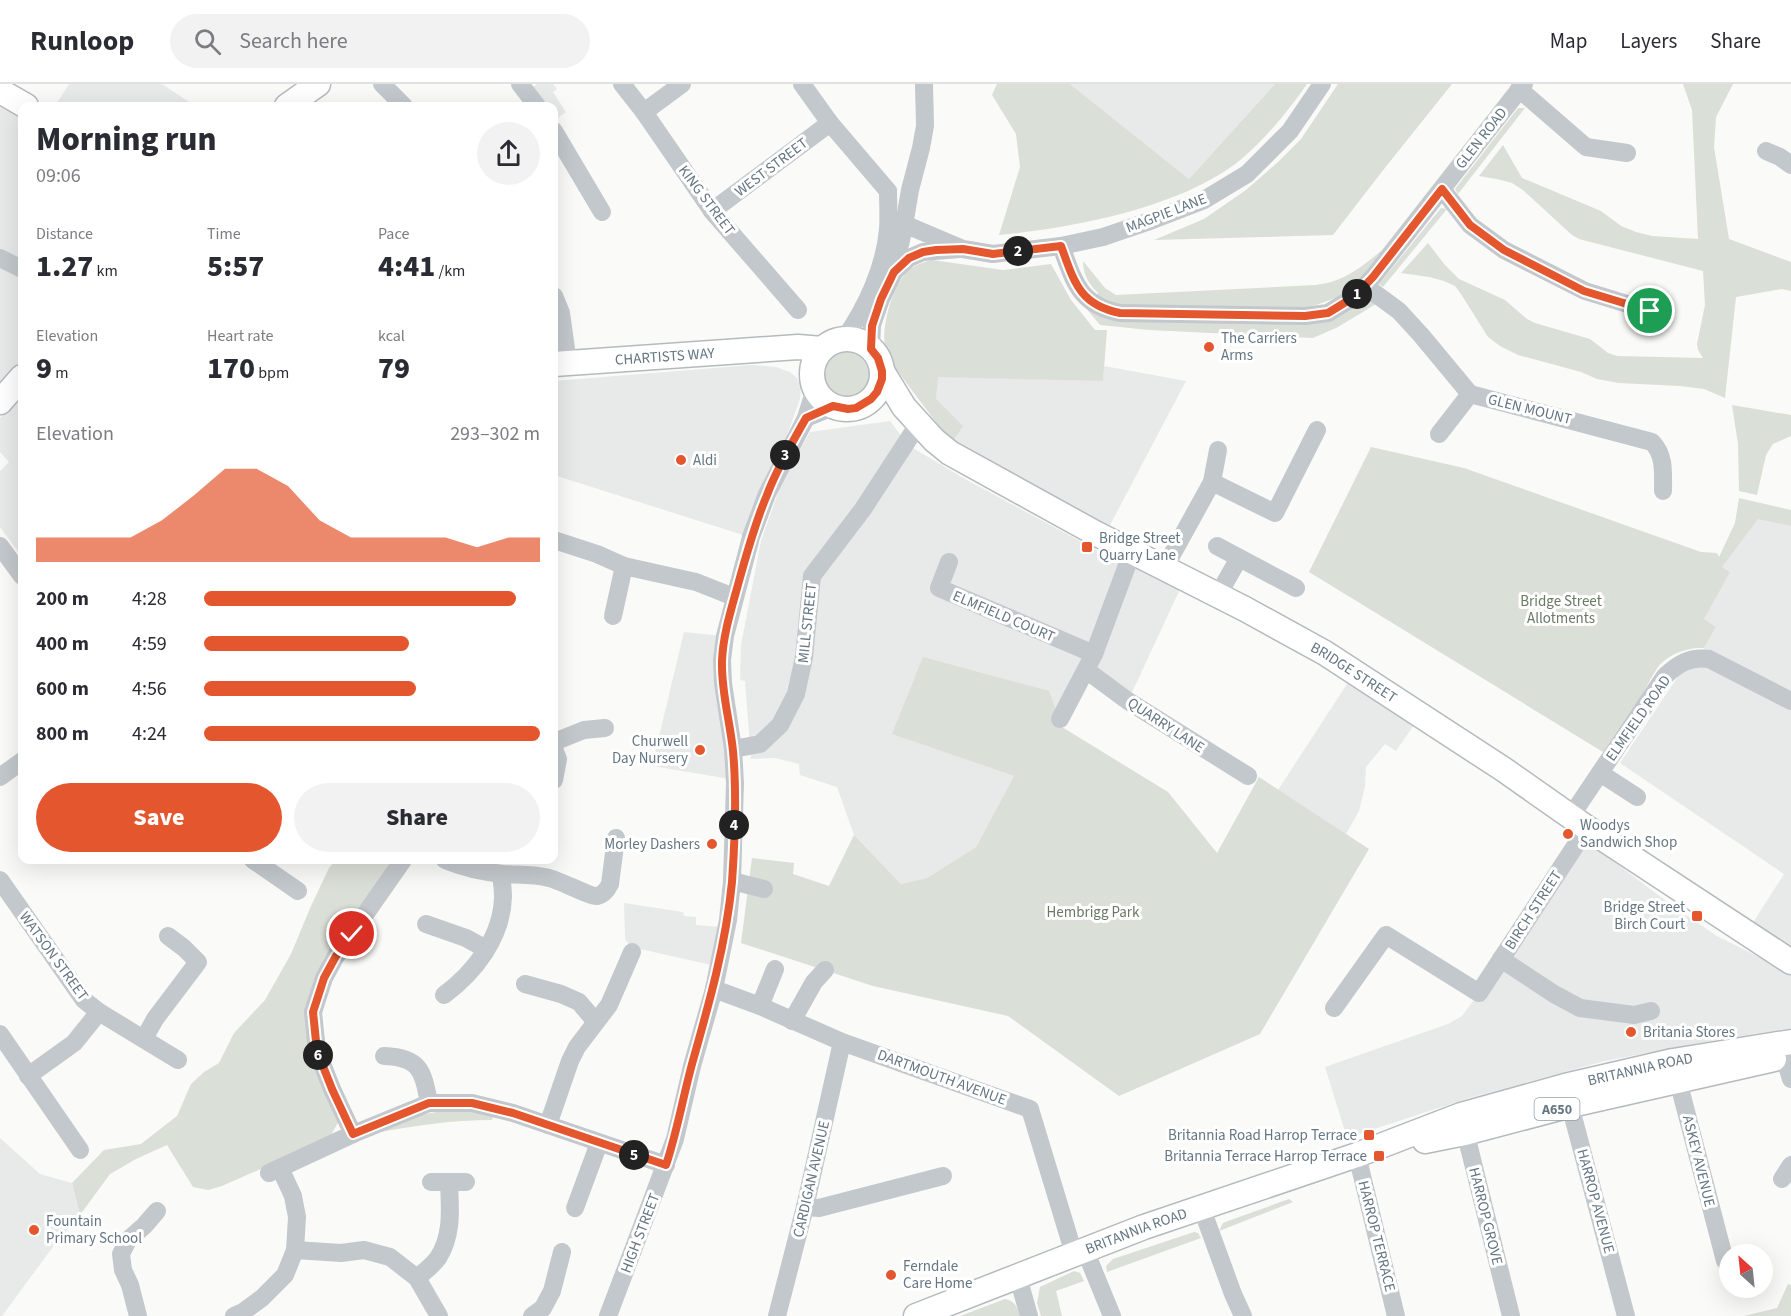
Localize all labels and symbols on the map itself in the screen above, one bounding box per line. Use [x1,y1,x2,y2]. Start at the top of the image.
street label: GLEN ROAD [1451,103,1512,173]
street label: WEST STREET [730,133,812,202]
street label: KING STREET [673,161,740,240]
street label: MAGPIE LANE [1123,188,1210,238]
pin: 2 [1003,236,1033,266]
pin: 1 [1342,279,1372,309]
pin [1624,285,1675,336]
place label: The Carriers Arms [1221,328,1297,366]
marker: The Carriers Arms [1202,340,1216,354]
street label: CHARTISTS WAY [614,343,716,371]
street label: GLEN MOUNT [1486,389,1574,430]
pin: 3 [770,440,800,470]
place label: Aldi [693,450,717,471]
marker: Aldi [674,453,688,467]
place label: Bridge Street Quarry Lane [1099,528,1180,566]
marker: Bridge Street Quarry Lane [1080,540,1094,554]
street label: MILL STREET [793,582,822,664]
street label: ELMFIELD COURT [950,585,1058,647]
park label: Bridge Street Allotments [1520,591,1602,629]
street label: BRIDGE STREET [1307,637,1401,708]
street label: ELMFIELD ROAD [1601,671,1676,766]
street label: QUARRY LANE [1123,693,1208,758]
place label: Churwell Day Nursery [612,731,688,769]
marker: Churwell Day Nursery [693,743,707,757]
pin: 4 [719,810,749,840]
place label: Woodys Sandwich Shop [1580,815,1677,853]
marker: Woodys Sandwich Shop [1561,827,1575,841]
place label: Morley Dashers [604,834,700,855]
marker: Morley Dashers [705,837,719,851]
street label: BIRCH STREET [1500,866,1567,954]
place label: Bridge Street Birch Court [1604,897,1685,935]
park label: Hembrigg Park [1046,902,1140,923]
street label: WATSON STREET [14,907,93,1005]
pin [326,908,377,959]
marker: Bridge Street Birch Court [1690,909,1704,923]
place label: Britania Stores [1643,1022,1735,1043]
marker: Britania Stores [1624,1025,1638,1039]
pin: 6 [303,1040,333,1070]
street label: DARTMOUTH AVENUE [874,1044,1009,1111]
street label: BRITANNIA ROAD [1586,1048,1694,1091]
road number: A650 [1534,1098,1580,1120]
street label: ASKEY AVENUE [1677,1113,1720,1209]
street label: CARDIGAN AVENUE [788,1119,835,1240]
place label: Britannia Road Harrop Terrace [1168,1125,1357,1146]
marker: Britannia Road Harrop Terrace [1362,1128,1376,1142]
pin: 5 [619,1140,649,1170]
place label: Britannia Terrace Harrop Terrace [1164,1146,1367,1167]
street label: HARROP AVENUE [1571,1147,1620,1256]
marker: Britannia Terrace Harrop Terrace [1372,1149,1386,1163]
street label: HARROP GROVE [1463,1165,1508,1267]
street label: HARROP TERRACE [1353,1178,1400,1294]
street label: HIGH STREET [616,1190,665,1276]
street label: BRITANNIA ROAD [1082,1203,1190,1260]
place label: Fountain Primary School [46,1211,142,1249]
marker: Fountain Primary School [27,1223,41,1237]
north arrow [1719,1244,1773,1298]
place label: Ferndale Care Home [903,1256,972,1294]
marker: Ferndale Care Home [884,1268,898,1282]

